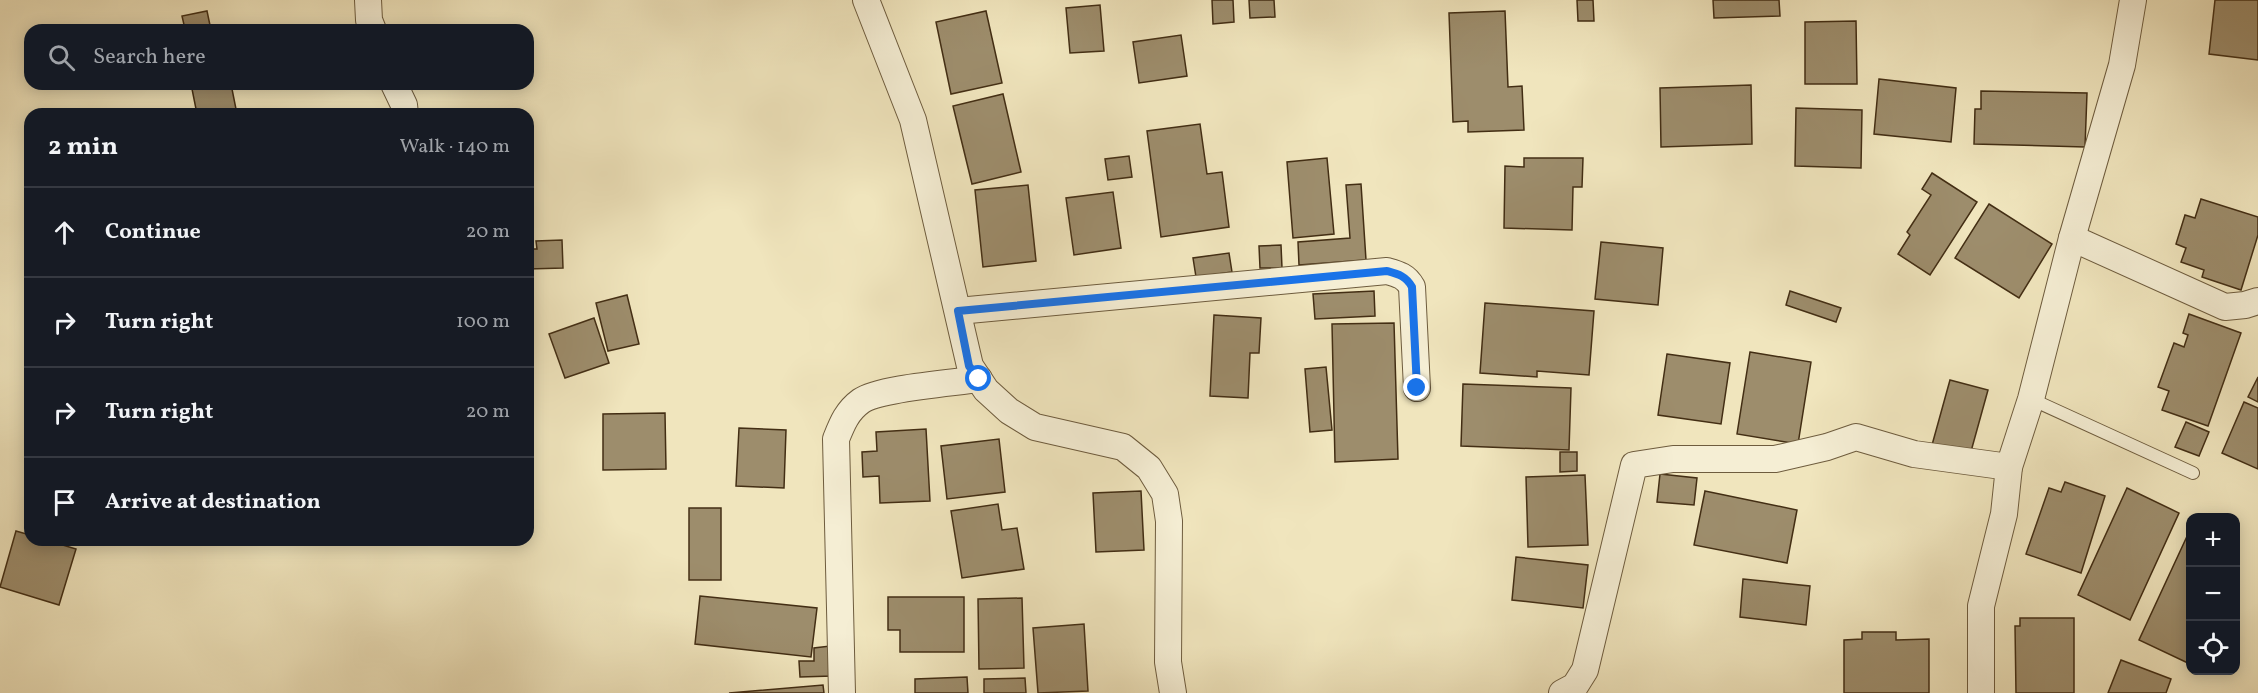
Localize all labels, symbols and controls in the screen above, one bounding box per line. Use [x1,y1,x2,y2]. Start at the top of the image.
search box [24,24,534,90]
icon: search [45,41,78,74]
text: Search here [93,42,206,73]
text: 2 min [48,129,118,165]
text: Walk · 140 m [400,133,510,161]
icon: ahead [48,216,81,249]
text: Continue [105,217,201,248]
text: 20 m [466,218,510,246]
icon: right [48,306,81,339]
text: Turn right [105,307,213,338]
text: 100 m [456,308,510,336]
route start [965,365,991,391]
route end [1403,374,1429,400]
icon: right [48,396,81,429]
text: Turn right [105,397,213,428]
text: 20 m [466,398,510,426]
icon: arrive [48,486,81,519]
text: Arrive at destination [105,487,321,518]
map controls [2186,513,2240,675]
button: + [2186,513,2240,567]
button: − [2186,567,2240,621]
button: locate [2186,621,2240,675]

